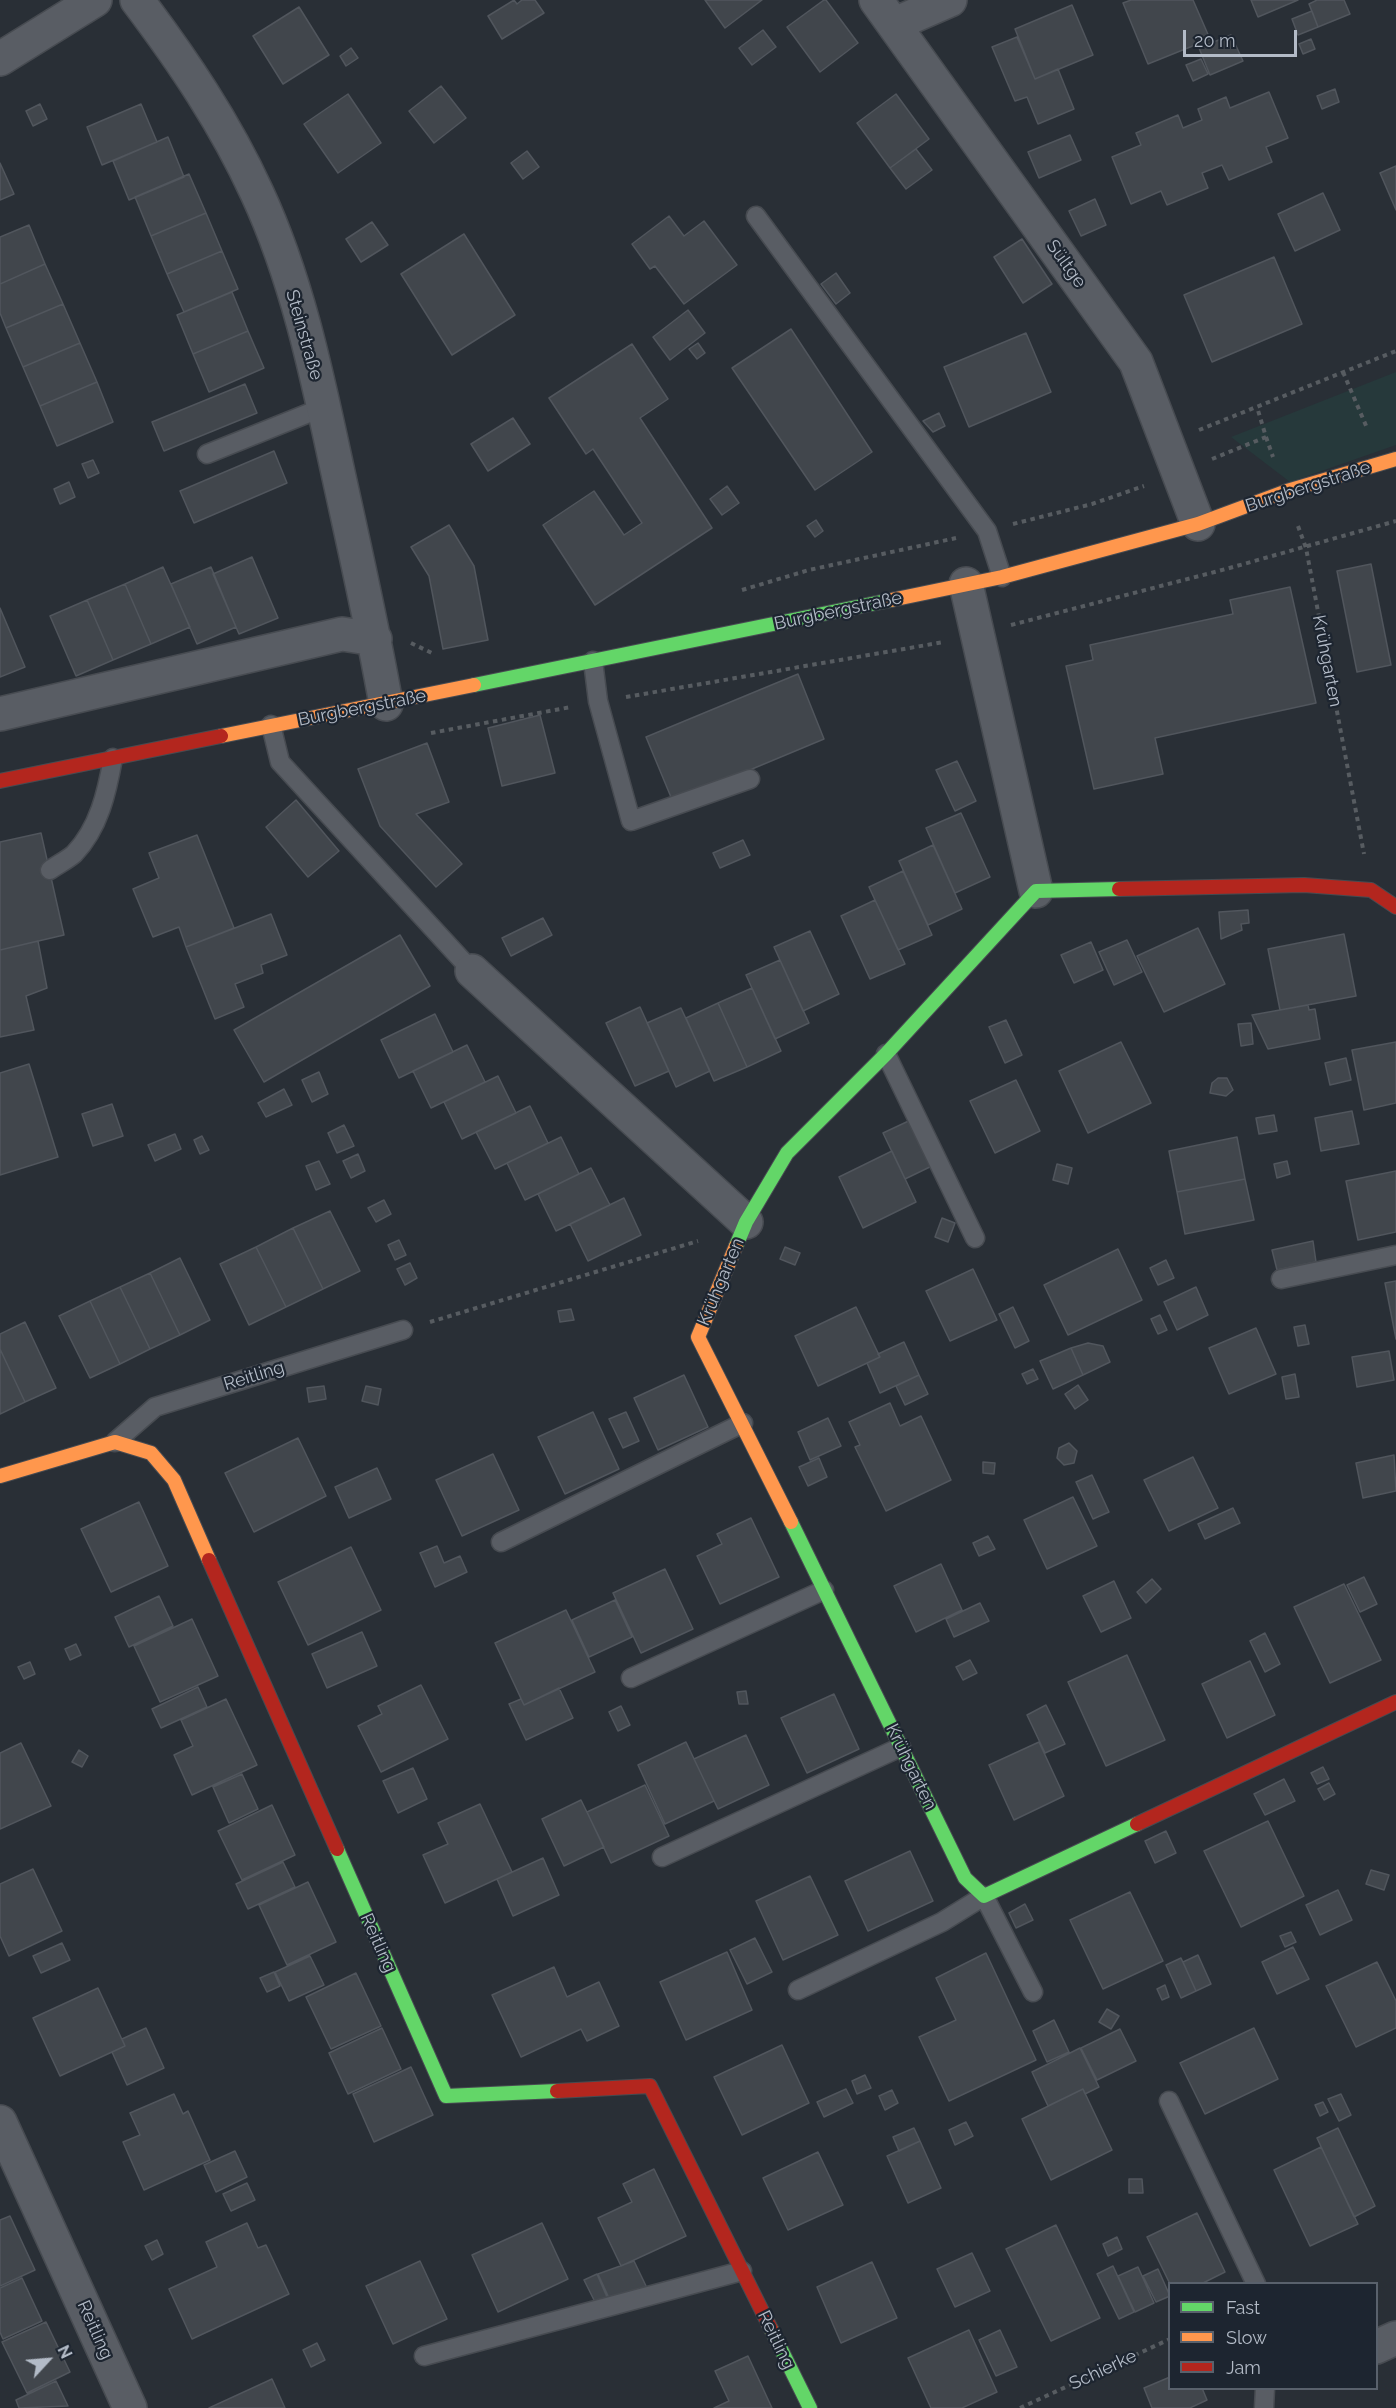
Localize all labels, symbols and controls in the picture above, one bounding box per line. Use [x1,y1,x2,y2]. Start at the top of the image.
scale bar [1186,18,1300,56]
text: 20 m [1194,30,1236,51]
street label: Sültge [1041,236,1091,292]
street label: Steinstraße [281,287,327,383]
street label: Burgbergstraße [1243,457,1373,517]
street label: Burgbergstraße [772,587,904,635]
street label: Krühgarten [1308,613,1346,709]
street label: Burgbergstraße [296,685,428,731]
street label: Krühgarten [693,1235,749,1329]
street label: Reitling [221,1357,287,1395]
street label: Krühgarten [881,1720,941,1814]
street label: Reitling [355,1910,401,1976]
legend [1168,2282,1378,2390]
street label: Reitling [72,2297,118,2363]
text: Fast [1226,2297,1260,2318]
street label: Reitling [753,2307,799,2373]
text: Slow [1226,2327,1267,2348]
north arrow [18,2330,78,2390]
text: N [53,2342,76,2362]
street label: Schierke [1066,2345,1140,2395]
text: Jam [1226,2357,1261,2378]

